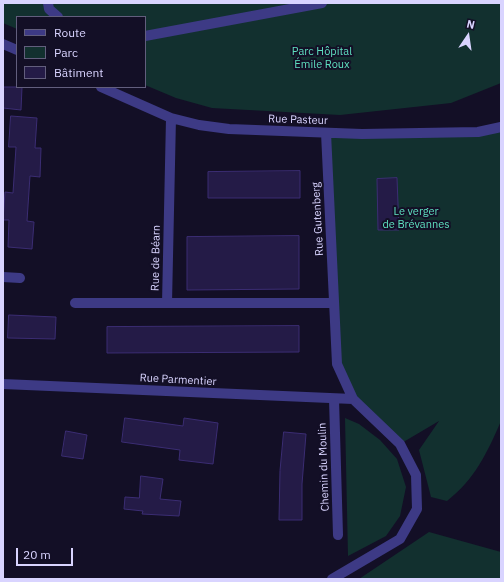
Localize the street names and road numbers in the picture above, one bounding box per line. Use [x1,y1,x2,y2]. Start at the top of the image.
street label: Rue Pasteur [268,112,328,128]
street label: Rue Gutenberg [309,182,327,256]
street label: Rue de Béarn [149,225,163,291]
street label: Rue Parmentier [139,371,217,389]
street label: Chemin du Moulin [316,422,332,512]

